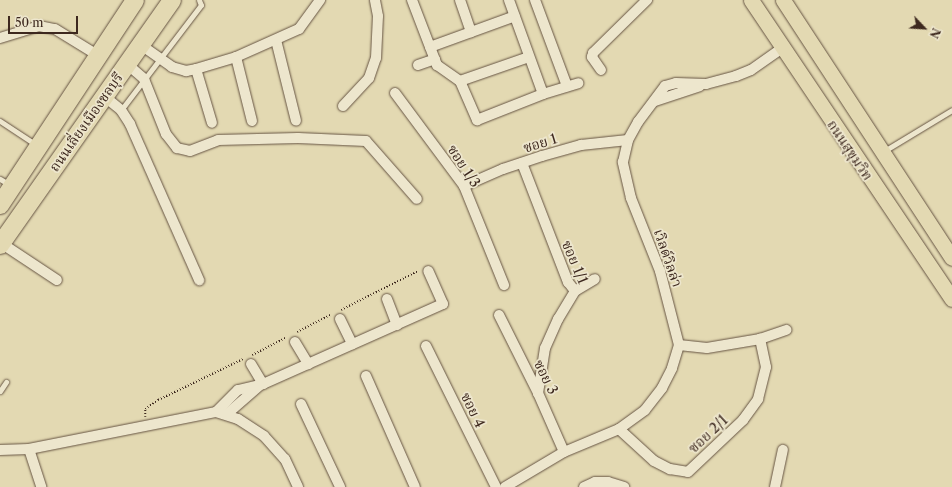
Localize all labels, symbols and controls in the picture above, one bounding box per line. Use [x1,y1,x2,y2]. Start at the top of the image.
scale bar [10,8,80,34]
north arrow [904,8,944,48]
text: 50 m [15,15,44,30]
text: N [927,26,943,40]
street label: ถนนเลี่ยงเมืองชลบุรี [46,69,126,175]
street label: ถนนสุขุมวิท [824,117,876,183]
street label: ซอย 1 [521,130,559,156]
street label: ซอย 1/3 [444,142,484,190]
street label: เวิลด์วิลล่า [650,227,686,289]
street label: ซอย 1/1 [558,238,592,286]
street label: ซอย 3 [530,357,562,397]
street label: ซอย 4 [457,390,489,430]
street label: ซอย 2/1 [685,412,731,456]

